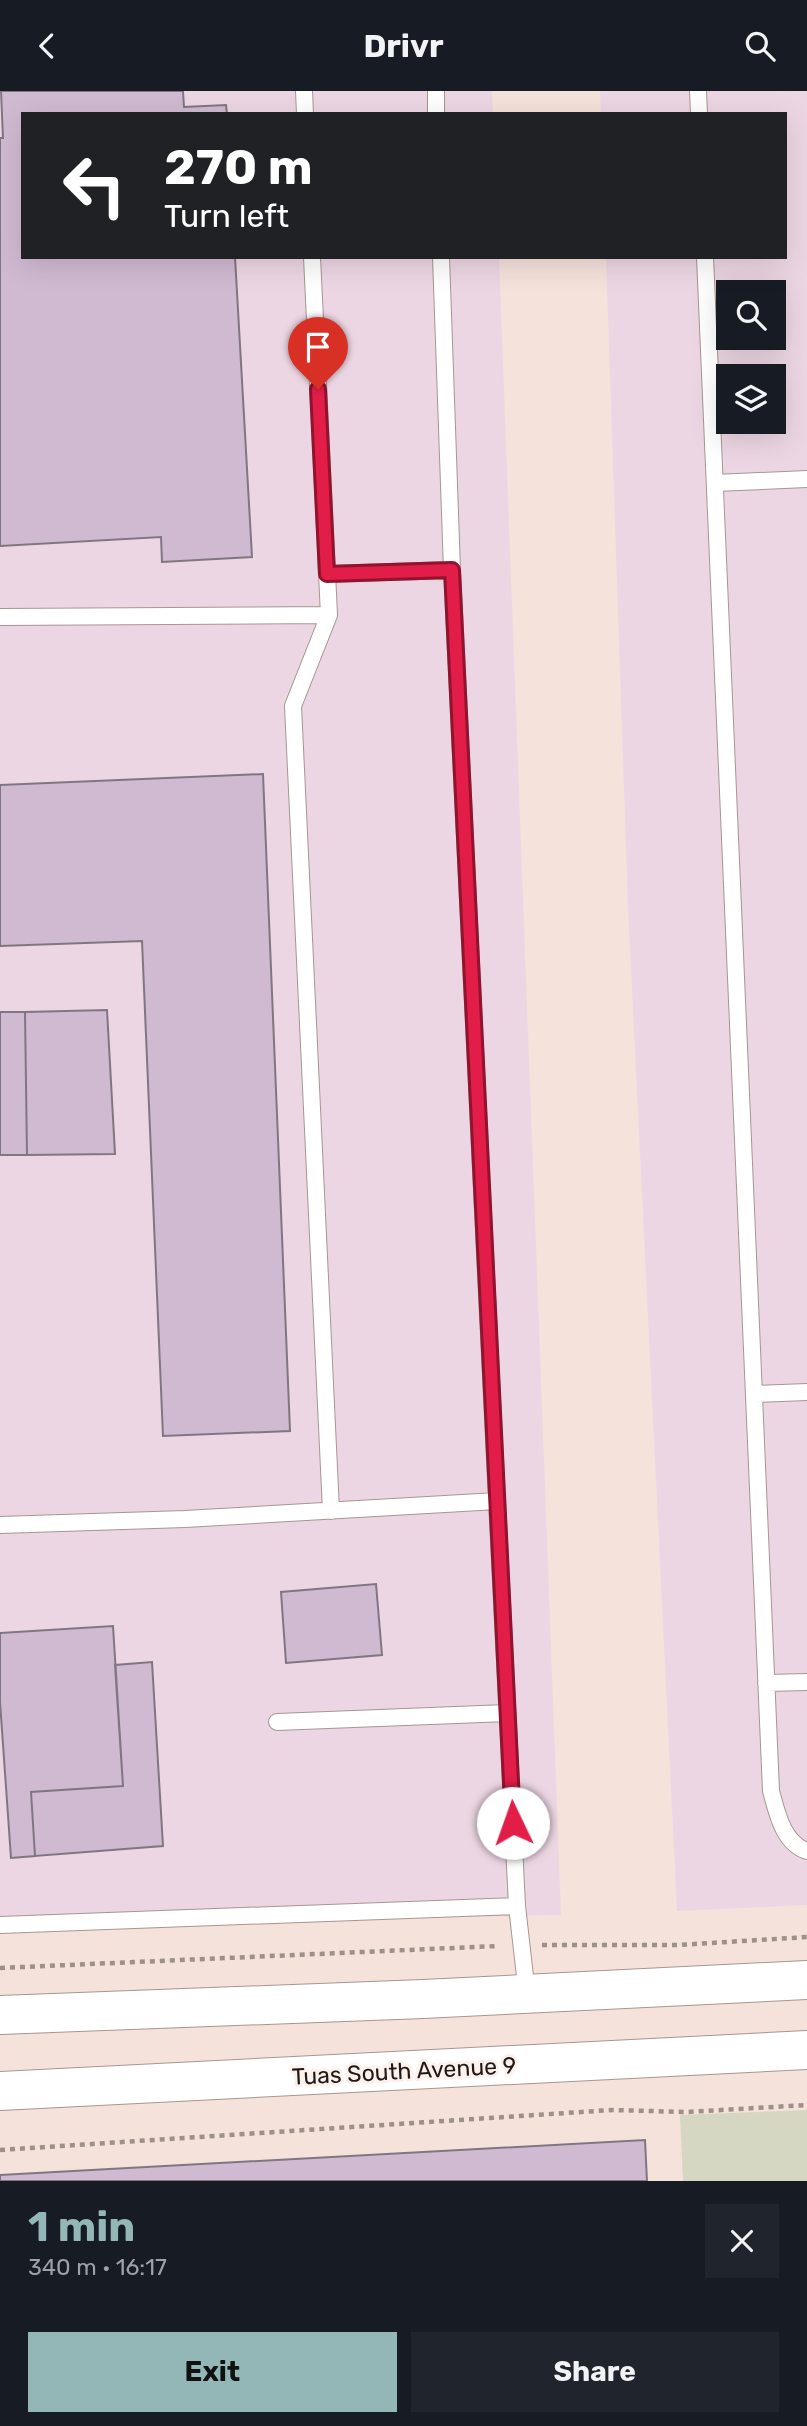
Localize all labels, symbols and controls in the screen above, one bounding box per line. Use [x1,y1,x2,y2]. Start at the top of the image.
icon: back [28,27,66,65]
text: Drivr [363,27,444,65]
icon: search [741,27,779,65]
text: 270 m [164,138,313,196]
icon: left [49,140,140,231]
text: Turn left [164,197,289,235]
map controls [716,280,786,434]
button: search [716,280,786,350]
pin [288,317,348,389]
icon: arrive [299,328,337,366]
button: layers [716,364,786,434]
position arrow [476,1786,550,1860]
street label: Tuas South Avenue 9 [291,2051,517,2091]
text: 1 min [28,2202,135,2252]
button: close [705,2204,779,2278]
text: 340 m · 16:17 [28,2253,167,2281]
button: Exit [28,2332,397,2412]
button: Share [411,2332,779,2412]

